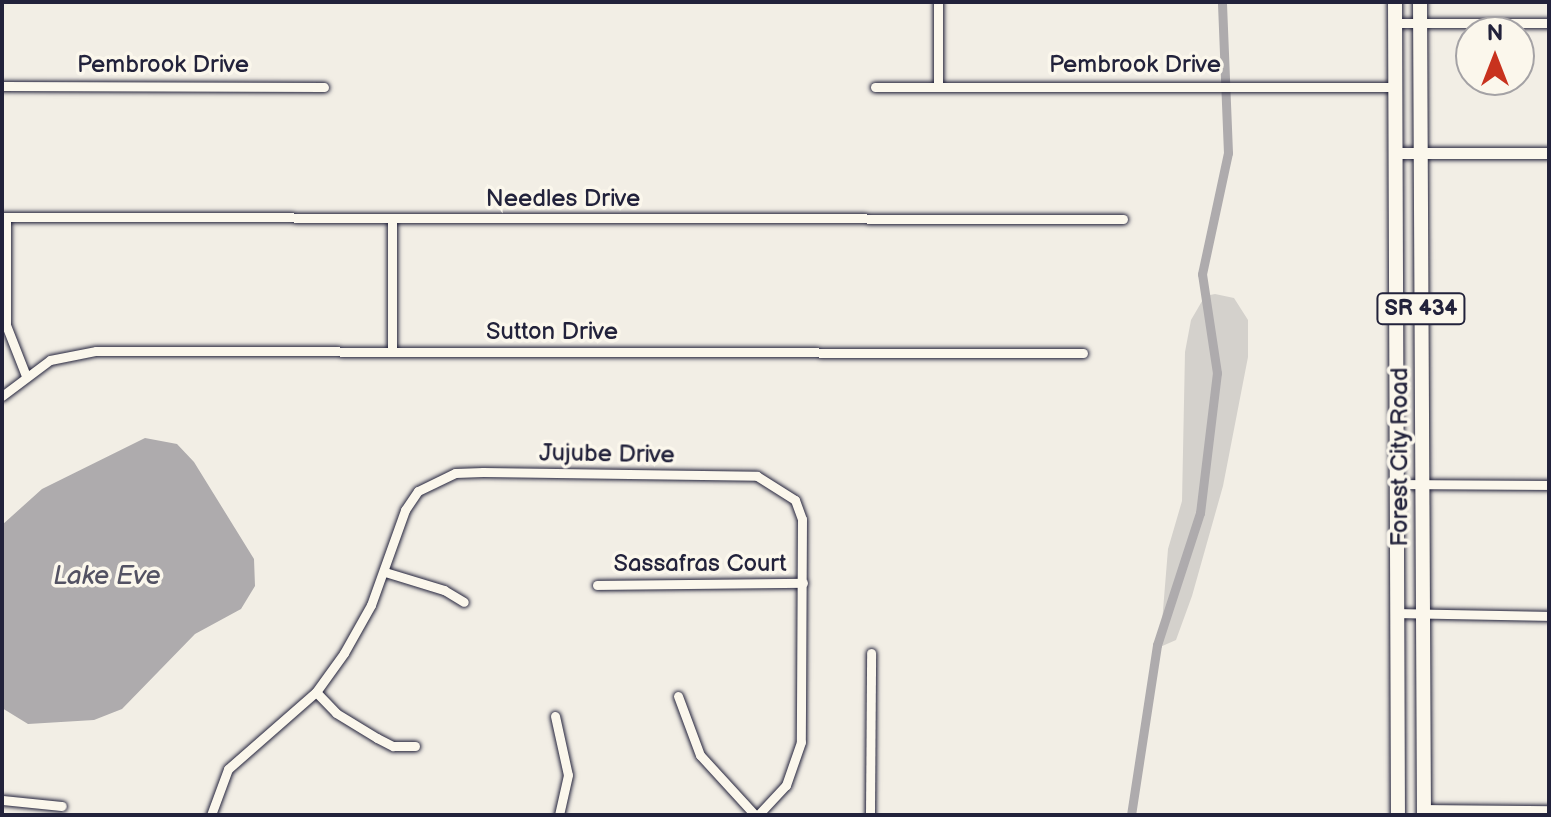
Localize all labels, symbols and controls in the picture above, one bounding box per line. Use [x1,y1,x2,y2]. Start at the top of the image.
north arrow [1455,16,1535,96]
text: N [1487,20,1503,47]
street label: Pembrook Drive [77,51,249,79]
street label: Pembrook Drive [1049,51,1221,79]
street label: Needles Drive [486,185,640,213]
road number: SR 434 [1375,291,1467,327]
street label: Sutton Drive [486,318,618,346]
street label: Forest City Road [1386,367,1414,547]
street label: Jujube Drive [539,438,675,470]
street label: Sassafras Court [613,550,787,578]
water label: Lake Eve [53,561,161,593]

